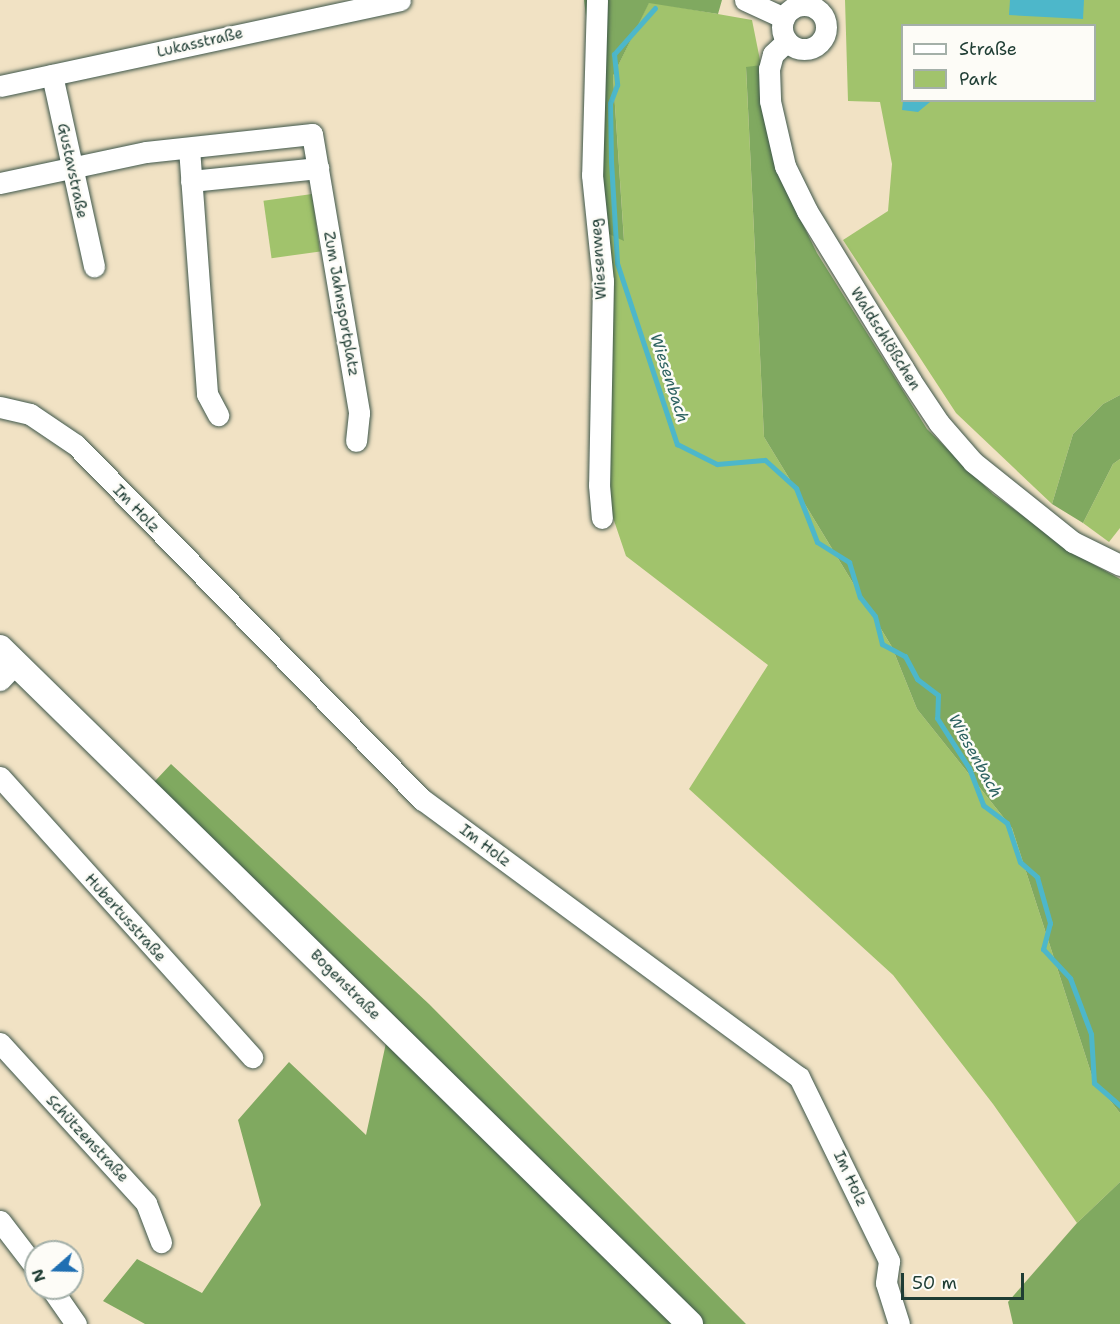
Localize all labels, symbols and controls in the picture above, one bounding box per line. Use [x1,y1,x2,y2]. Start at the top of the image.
street label: Lukasstraße [155,24,245,62]
legend [901,24,1096,102]
text: Straße [959,37,1017,61]
text: Park [959,67,998,91]
street label: Gustavstraße [53,122,91,220]
street label: Wiesenweg [587,218,611,300]
street label: Zum Jahnsportplatz [319,230,363,378]
street label: Waldschlößchen [846,284,924,394]
water label: Wiesenbach [646,331,692,425]
street label: Im Holz [109,481,163,537]
water label: Wiesenbach [944,711,1006,801]
street label: Im Holz [456,821,514,871]
street label: Hubertusstraße [81,870,169,966]
street label: Bogenstraße [306,946,384,1024]
street label: Schützenstraße [42,1092,132,1186]
street label: Im Holz [829,1148,871,1210]
north arrow [24,1240,84,1300]
scale bar [904,1261,1027,1299]
text: N [26,1266,51,1285]
text: 50 m [912,1271,957,1295]

